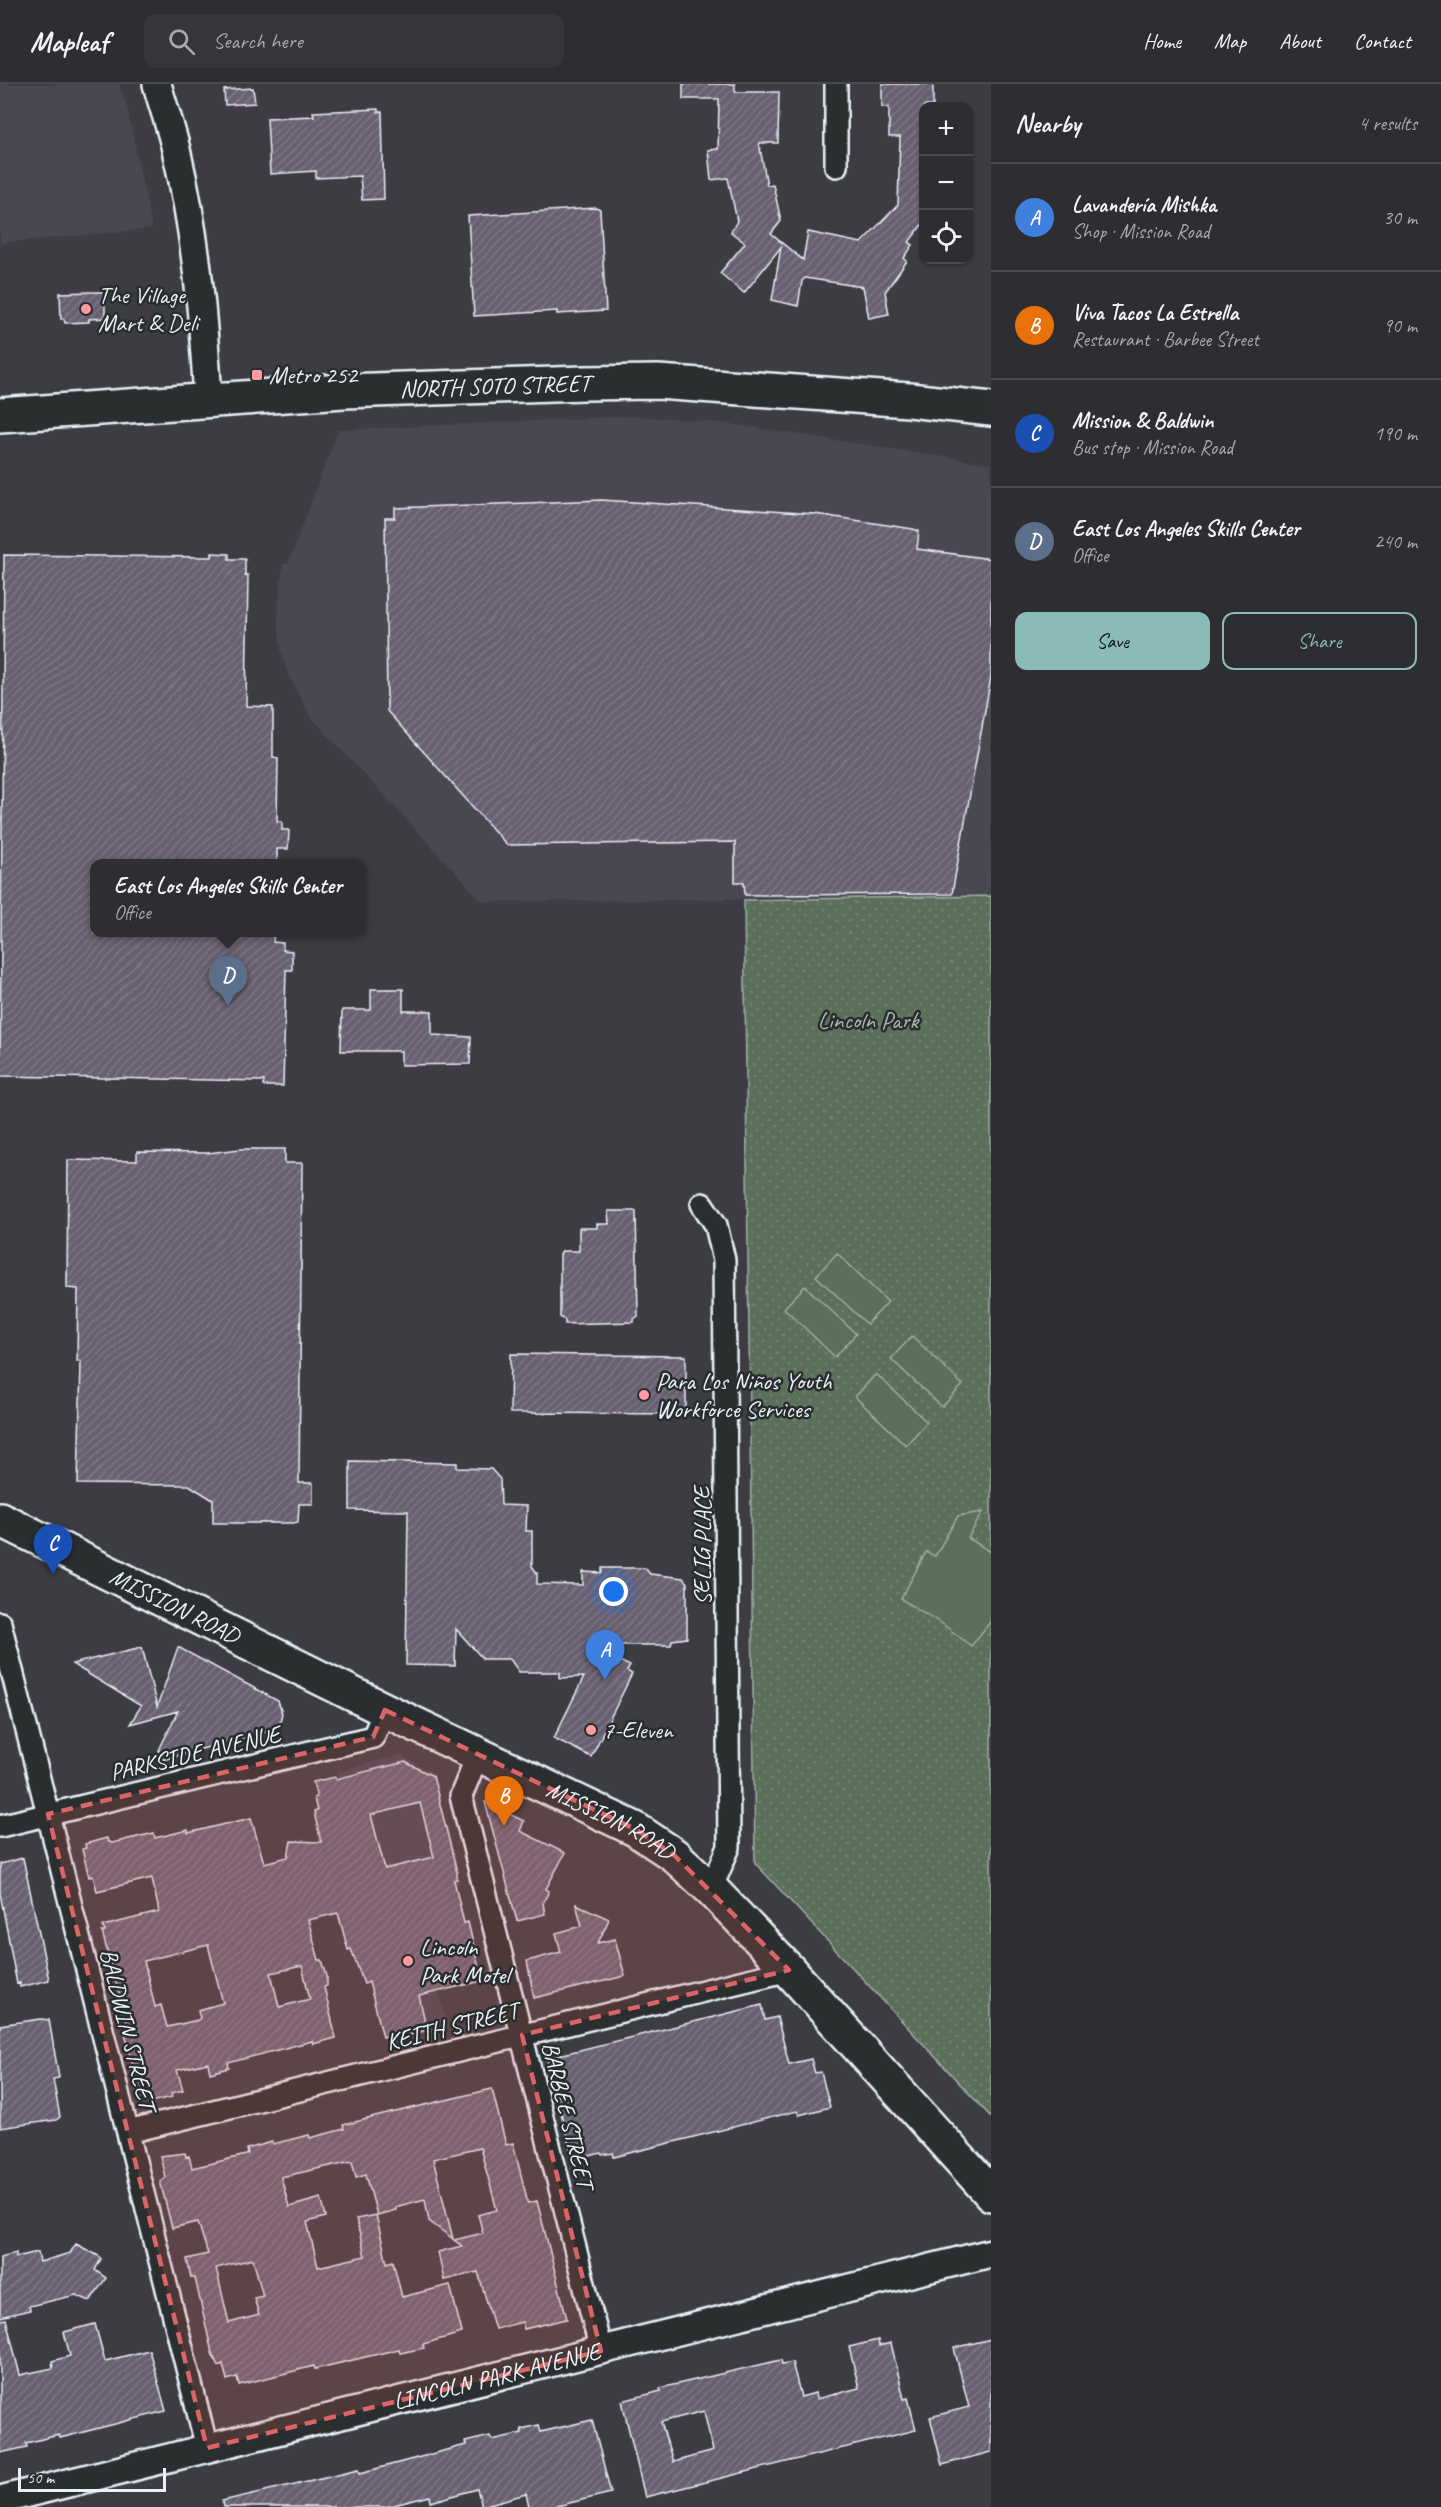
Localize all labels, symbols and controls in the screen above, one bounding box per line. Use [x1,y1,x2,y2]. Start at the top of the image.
search box [144,14,564,68]
text: Mapleaf [30,24,108,59]
icon: search [165,25,198,58]
text: Search here [213,27,303,55]
text: Home [1143,28,1181,54]
text: Map [1214,28,1246,54]
text: About [1279,28,1321,54]
text: Contact [1354,28,1411,54]
map controls [919,102,973,264]
button: + [919,102,973,156]
text: Nearby [1015,107,1080,140]
text: 4 results [1358,111,1417,136]
button: − [919,156,973,210]
text: Lavandería Mishka [1072,191,1216,219]
text: A [1029,205,1040,230]
text: 30 m [1383,205,1417,230]
button: locate [919,210,973,264]
text: Shop · Mission Road [1072,219,1210,244]
place label: The Village Mart & Deli [98,280,201,338]
text: Viva Tacos La Estrella [1072,299,1238,327]
marker: The Village Mart & Deli [79,302,93,316]
text: B [1029,313,1040,338]
text: 90 m [1383,313,1417,338]
text: Restaurant · Barbee Street [1072,327,1259,352]
place label: Metro 252 [269,360,360,390]
marker: Metro 252 [250,368,264,382]
street label: NORTH SOTO STREET [399,368,596,404]
text: Mission & Baldwin [1072,407,1213,435]
text: C [1030,421,1039,446]
text: 190 m [1374,421,1417,446]
text: Bus stop · Mission Road [1072,435,1233,460]
text: East Los Angeles Skills Center [1072,515,1300,543]
text: D [1029,529,1040,554]
text: 240 m [1374,529,1417,554]
text: Office [1072,543,1109,568]
button: Save [1015,612,1210,670]
button: Share [1222,612,1417,670]
popup [90,859,366,937]
text: East Los Angeles Skills Center [114,872,342,900]
text: Office [114,900,151,925]
pin: D [208,956,248,1006]
park label: Lincoln Park [818,1005,921,1035]
place label: Para Los Niños Youth Workforce Services [656,1366,833,1424]
marker: Para Los Niños Youth Workforce Services [637,1388,651,1402]
street label: SELIG PLACE [687,1483,717,1605]
pin: C [34,1524,72,1574]
street label: MISSION ROAD [105,1561,246,1651]
your location [599,1577,628,1606]
pin: A [586,1630,624,1680]
place label: 7-Eleven [603,1715,674,1745]
street label: PARKSIDE AVENUE [107,1718,286,1787]
marker: 7-Eleven [584,1723,598,1737]
street label: MISSION ROAD [542,1774,682,1867]
pin: B [484,1776,524,1826]
place label: Lincoln Park Motel [420,1932,513,1990]
street label: BALDWIN STREET [94,1945,164,2118]
marker: Lincoln Park Motel [401,1954,415,1968]
street label: KEITH STREET [383,1994,526,2057]
street label: BARBEE STREET [535,2039,602,2196]
street label: LINCOLN PARK AVENUE [390,2335,607,2416]
scale bar [18,2465,166,2492]
text: 50 m [27,2468,54,2488]

